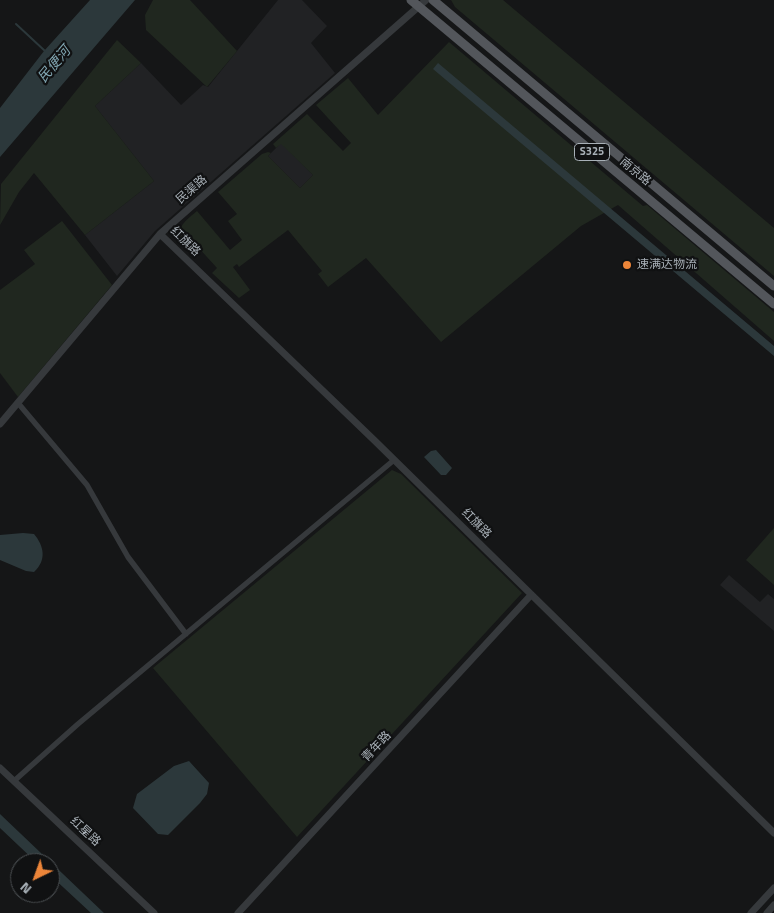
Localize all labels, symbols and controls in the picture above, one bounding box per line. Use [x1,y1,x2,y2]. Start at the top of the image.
water label: 民便河 [35,44,75,86]
road number: S325 [574,144,610,160]
street label: 南京路 [617,155,653,189]
street label: 民渠路 [174,173,210,207]
street label: 红旗路 [167,224,203,260]
place label: 速满达物流 [637,258,697,272]
marker: 速满达物流 [621,259,633,271]
street label: 红旗路 [458,506,494,542]
street label: 青年路 [359,729,395,765]
street label: 红星路 [67,814,103,850]
north arrow [10,853,60,903]
text: N [15,878,36,900]

